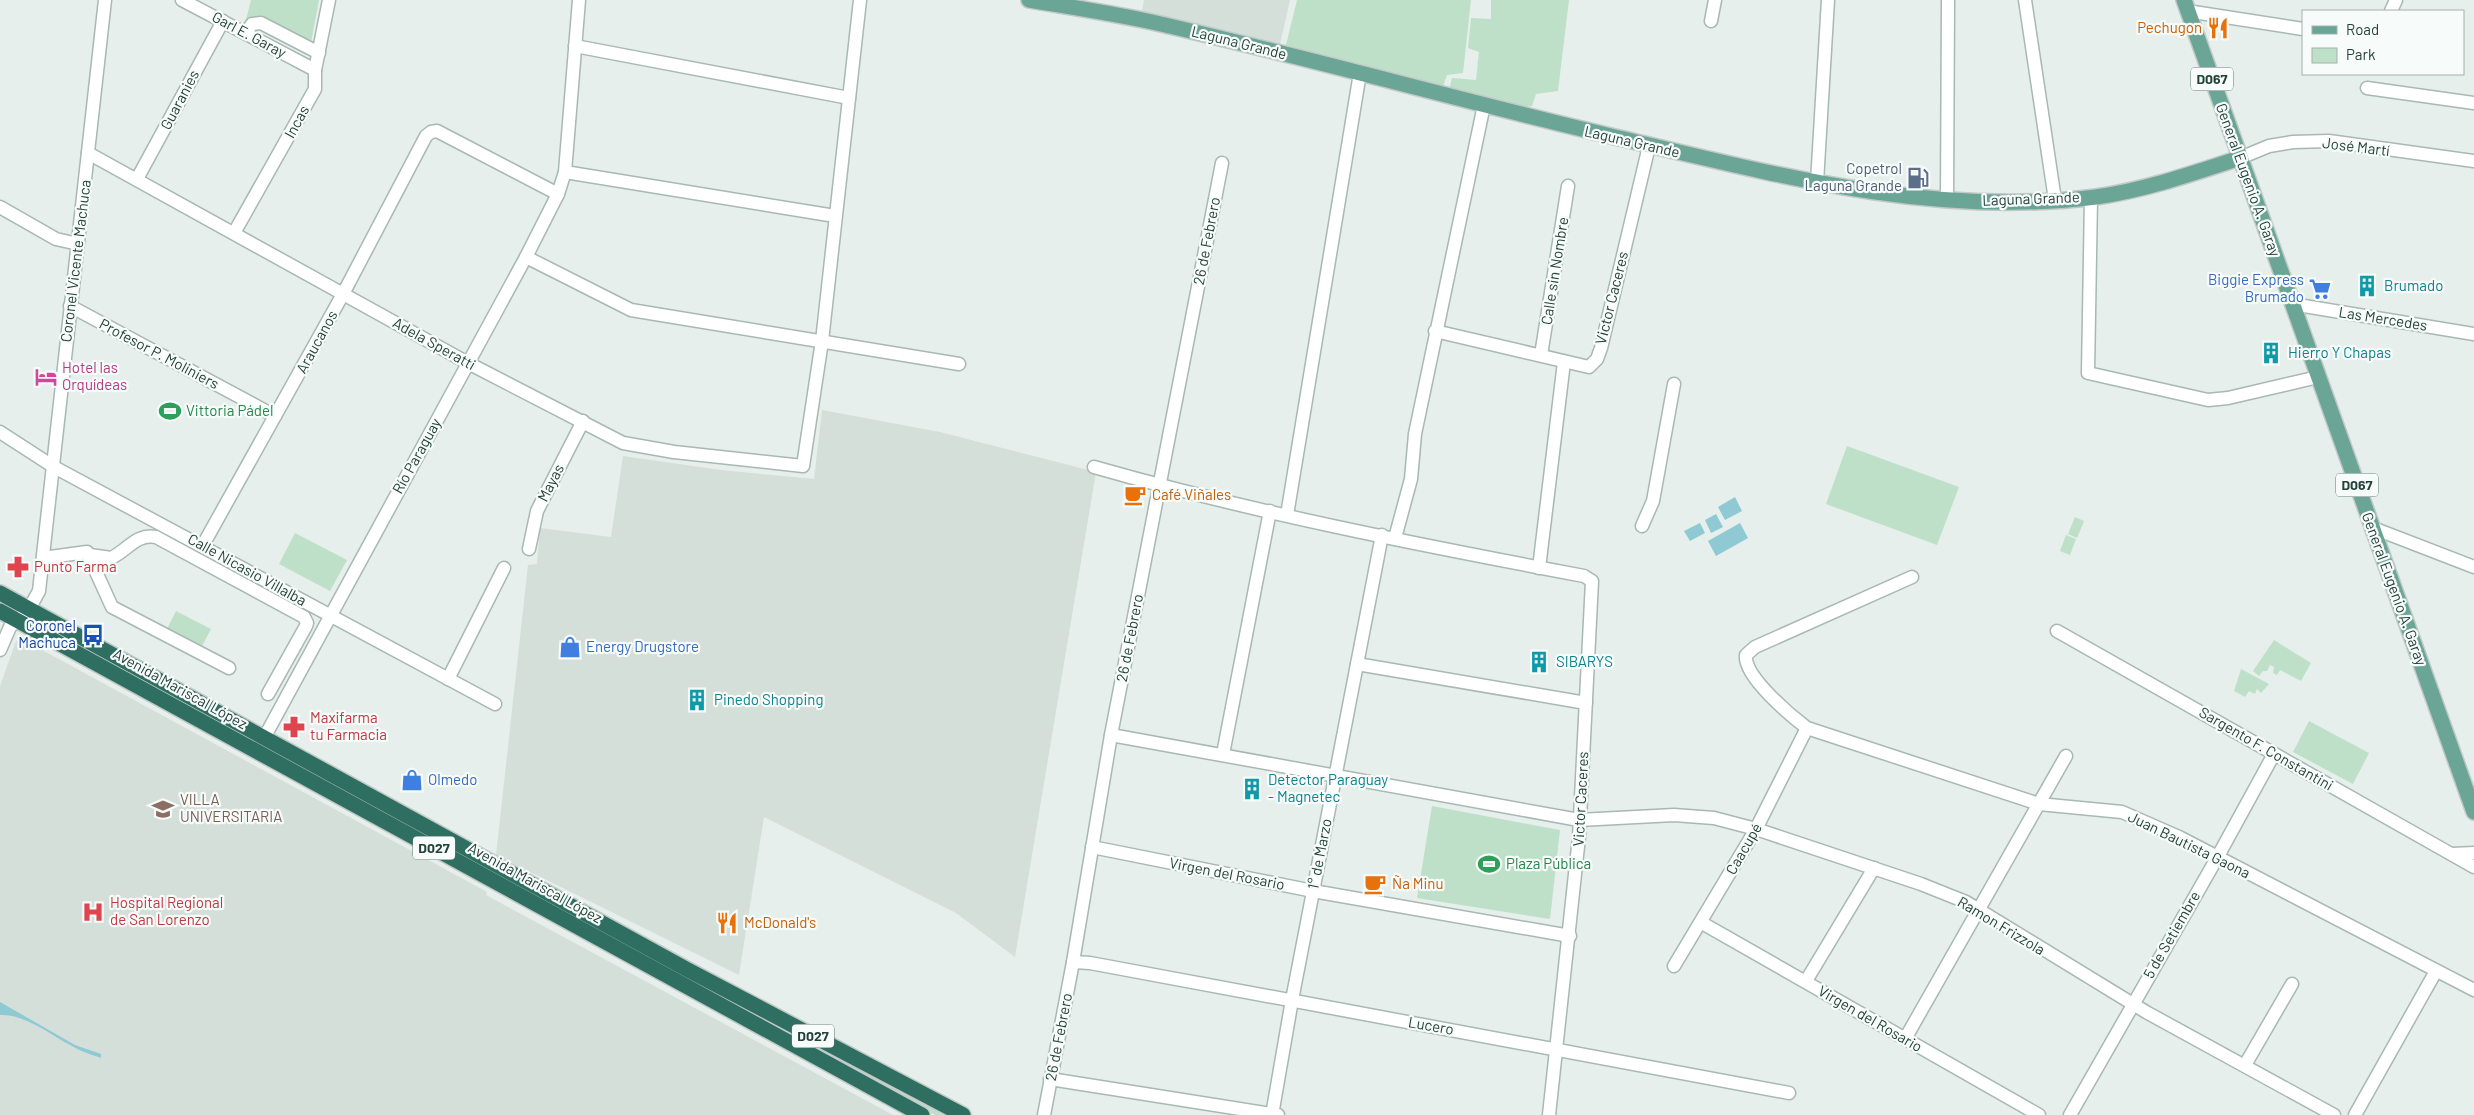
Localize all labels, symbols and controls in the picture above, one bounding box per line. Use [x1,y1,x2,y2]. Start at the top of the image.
street label: Garl E. Garay [209,7,290,61]
legend [2302,10,2464,75]
restaurant icon: Pechugon [2205,15,2231,41]
place label: Pechugon [2137,18,2202,36]
text: Road [2346,20,2379,38]
street label: Laguna Grande [1190,22,1289,63]
text: Park [2346,45,2376,63]
street label: Guaranies [156,67,202,132]
road number: D067 [2191,68,2233,90]
street label: General Eugenio A. Garay [2213,101,2285,259]
street label: Incas [280,102,312,141]
street label: Laguna Grande [1583,121,1682,161]
street label: José Martí [2321,133,2391,159]
place label: Copetrol Laguna Grande [1805,159,1902,194]
fuel station icon: Copetrol Laguna Grande [1905,165,1931,191]
street label: Coronel Vicente Machuca [56,179,94,343]
street label: Laguna Grande [1982,187,2080,209]
street label: 26 de Febrero [1189,195,1223,286]
street label: Calle sin Nombre [1537,216,1571,326]
street label: Victor Caceres [1591,249,1631,346]
place label: Biggie Express Brumado [2208,270,2304,305]
building icon: Brumado [2354,273,2380,299]
supermarket icon: Biggie Express Brumado [2307,276,2333,302]
place label: Brumado [2384,276,2443,294]
street label: Las Mercedes [2338,302,2429,334]
street label: Araucanos [292,307,341,376]
street label: Adela Speratti [390,313,479,373]
street label: Profesor P. Moliniers [97,314,222,392]
building icon: Hierro Y Chapas [2258,340,2284,366]
place label: Hierro Y Chapas [2288,343,2391,361]
place label: Hotel las Orquídeas [62,358,127,393]
hotel icon: Hotel las Orquídeas [33,364,59,390]
sports icon: Vittoria Pádel [157,398,183,424]
place label: Vittoria Pádel [186,401,274,419]
street label: Río Paraguay [388,414,444,496]
street label: Mayas [533,461,567,504]
road number: D067 [2336,474,2378,496]
cafe icon: Café Viñales [1122,482,1148,508]
place label: Café Viñales [1152,485,1231,503]
street label: General Eugenio A. Garay [2359,510,2431,668]
street label: Calle Nicasio Villalba [185,529,310,609]
pharmacy icon: Punto Farma [5,554,31,580]
place label: Punto Farma [34,557,117,575]
street label: 26 de Febrero [1112,592,1146,683]
place label: Coronel Machuca [18,616,76,651]
bus stop icon: Coronel Machuca [80,622,106,648]
shop icon: Energy Drugstore [557,634,583,660]
place label: Energy Drugstore [586,637,699,655]
street label: Avenida Mariscal López [110,644,251,733]
building icon: SIBARYS [1526,649,1552,675]
place label: SIBARYS [1556,652,1613,670]
building icon: Pinedo Shopping [684,687,710,713]
place label: Pinedo Shopping [714,690,823,708]
street label: Sargento F. Constantini [2196,702,2337,794]
place label: Maxifarma tu Farmacia [310,708,387,743]
pharmacy icon: Maxifarma tu Farmacia [281,714,307,740]
street label: Victor Caceres [1569,751,1591,847]
shop icon: Olmedo [399,767,425,793]
place label: Olmedo [428,770,477,788]
place label: Detector Paraguay - Magnetec [1268,770,1388,805]
building icon: Detector Paraguay - Magnetec [1239,776,1265,802]
place label: VILLA UNIVERSITARIA [180,790,282,825]
school or university icon: VILLA UNIVERSITARIA [150,796,176,822]
street label: Juan Bautista Gaona [2125,807,2253,882]
street label: 1° de Marzo [1303,817,1335,891]
street label: Caacupé [1721,820,1765,877]
road number: D027 [413,836,455,860]
street label: Avenida Mariscal López [465,838,606,927]
sports icon: Plaza Pública [1476,851,1502,877]
street label: Virgen del Rosario [1168,853,1287,893]
place label: Plaza Pública [1506,854,1591,872]
cafe icon: Ña Minu [1362,871,1388,897]
place label: Ña Minu [1392,874,1443,892]
street label: 5 de Setiembre [2139,888,2203,981]
street label: Ramon Frizzola [1955,892,2048,958]
place label: Hospital Regional de San Lorenzo [110,893,223,928]
hospital icon: Hospital Regional de San Lorenzo [80,899,106,925]
restaurant icon: McDonald's [714,910,740,936]
place label: McDonald's [744,913,816,931]
street label: Virgen del Rosario [1815,981,1926,1055]
street label: 26 de Febrero [1041,991,1075,1082]
street label: Lucero [1407,1012,1455,1038]
road number: D027 [792,1024,834,1048]

